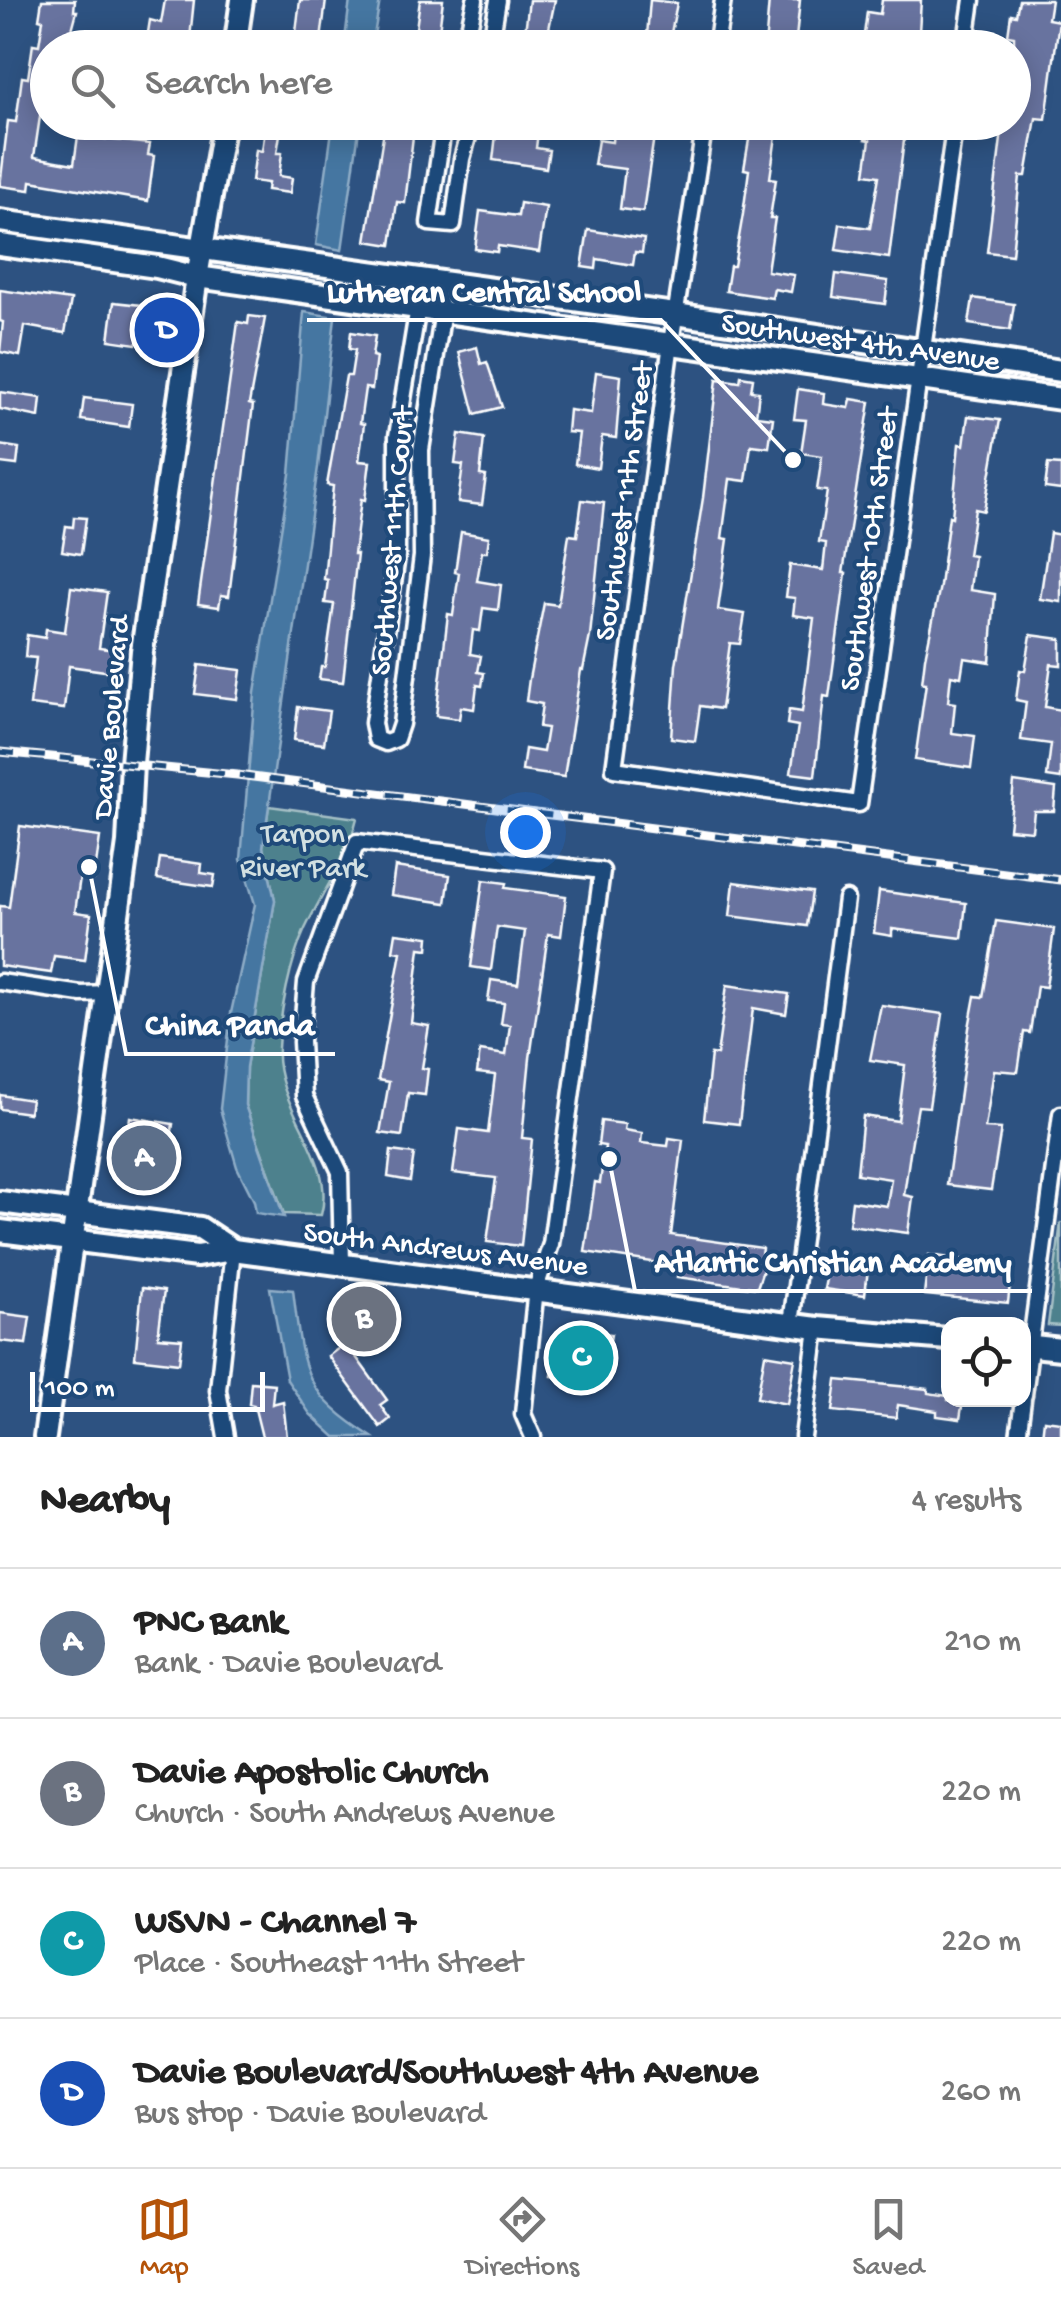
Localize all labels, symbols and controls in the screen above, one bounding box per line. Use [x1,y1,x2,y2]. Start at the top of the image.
search box [30,30,1031,140]
icon: search [65,58,120,113]
text: Search here [145,63,332,107]
callout: Lutheran Central School [307,258,661,320]
text: Lutheran Central School [327,276,641,314]
pin: D [134,292,200,368]
street label: Southwest 4th Avenue [719,308,1002,381]
street label: Southwest 11th Street [590,357,664,643]
street label: Southwest 11th Court [365,403,424,677]
street label: Southwest 10th Street [834,403,909,694]
street label: Davie Boulevard [87,612,140,822]
your location [500,807,551,858]
park label: Tarpon River Park [240,819,369,888]
callout: China Panda [126,992,335,1054]
text: China Panda [145,1009,317,1047]
pin: A [112,1120,176,1196]
street label: South Andrews Avenue [301,1217,590,1286]
callout: Atlantic Christian Academy [635,1229,1032,1291]
text: Atlantic Christian Academy [654,1246,1012,1284]
pin: B [332,1282,396,1356]
map controls [941,1317,1031,1407]
button: locate [941,1317,1031,1407]
pin: C [548,1320,614,1396]
scale bar [30,1367,265,1412]
text: 100 m [45,1373,115,1406]
text: Nearby [40,1478,170,1527]
text: 4 results [912,1483,1021,1521]
text: PNC Bank [135,1602,286,1646]
text: A [63,1624,82,1662]
text: 210 m [944,1624,1021,1662]
text: Bank · Davie Boulevard [135,1646,441,1684]
text: Davie Apostolic Church [135,1752,489,1796]
text: B [64,1774,81,1812]
text: 220 m [941,1774,1021,1812]
text: Church · South Andrews Avenue [135,1796,555,1834]
text: WSVN - Channel 7 [135,1902,416,1946]
text: C [64,1924,81,1962]
text: 220 m [941,1924,1021,1962]
text: Place · Southeast 11th Street [135,1946,522,1984]
text: Davie Boulevard/Southwest 4th Avenue [135,2052,758,2096]
text: D [62,2074,83,2112]
text: 260 m [941,2074,1021,2112]
text: Bus stop · Davie Boulevard [135,2096,485,2134]
tab: Map [137,2192,192,2285]
tab: Directions [465,2192,579,2285]
tab: Saved [852,2192,924,2285]

